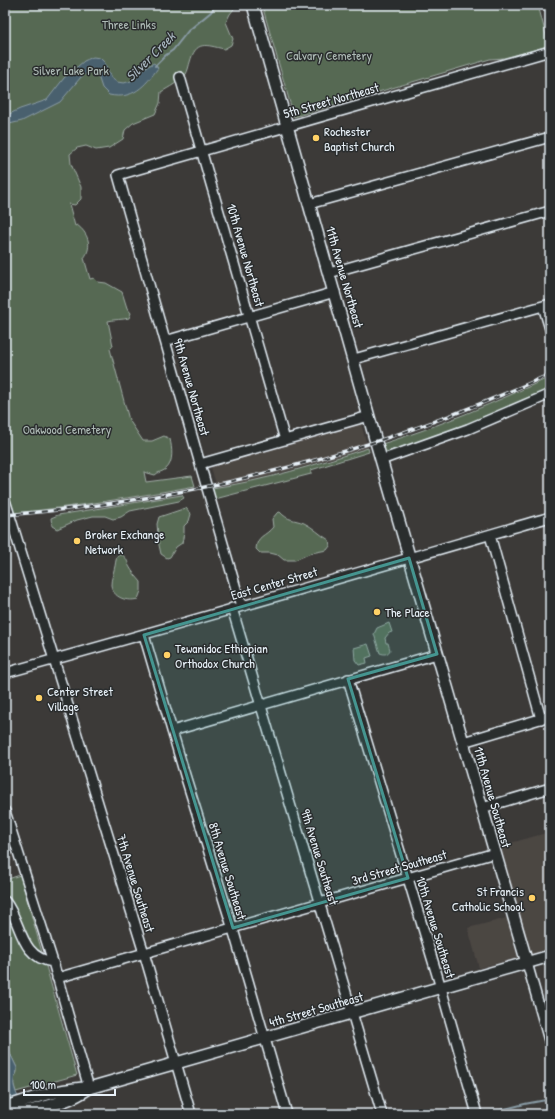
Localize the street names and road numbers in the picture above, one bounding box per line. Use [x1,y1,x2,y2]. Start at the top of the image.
street label: 5th Street Northeast [281,78,381,122]
street label: 10th Avenue Northeast [223,201,269,309]
street label: 11th Avenue Northeast [322,224,368,331]
street label: 9th Avenue Northeast [169,336,215,438]
street label: East Center Street [229,562,320,604]
street label: 11th Avenue Southeast [470,744,516,850]
street label: 9th Avenue Southeast [297,807,343,908]
street label: 8th Avenue Southeast [205,820,251,922]
street label: 7th Avenue Southeast [113,832,160,935]
street label: 3rd Street Southeast [349,845,449,889]
street label: 10th Avenue Southeast [412,874,460,981]
street label: 4th Street Southeast [267,987,366,1031]

